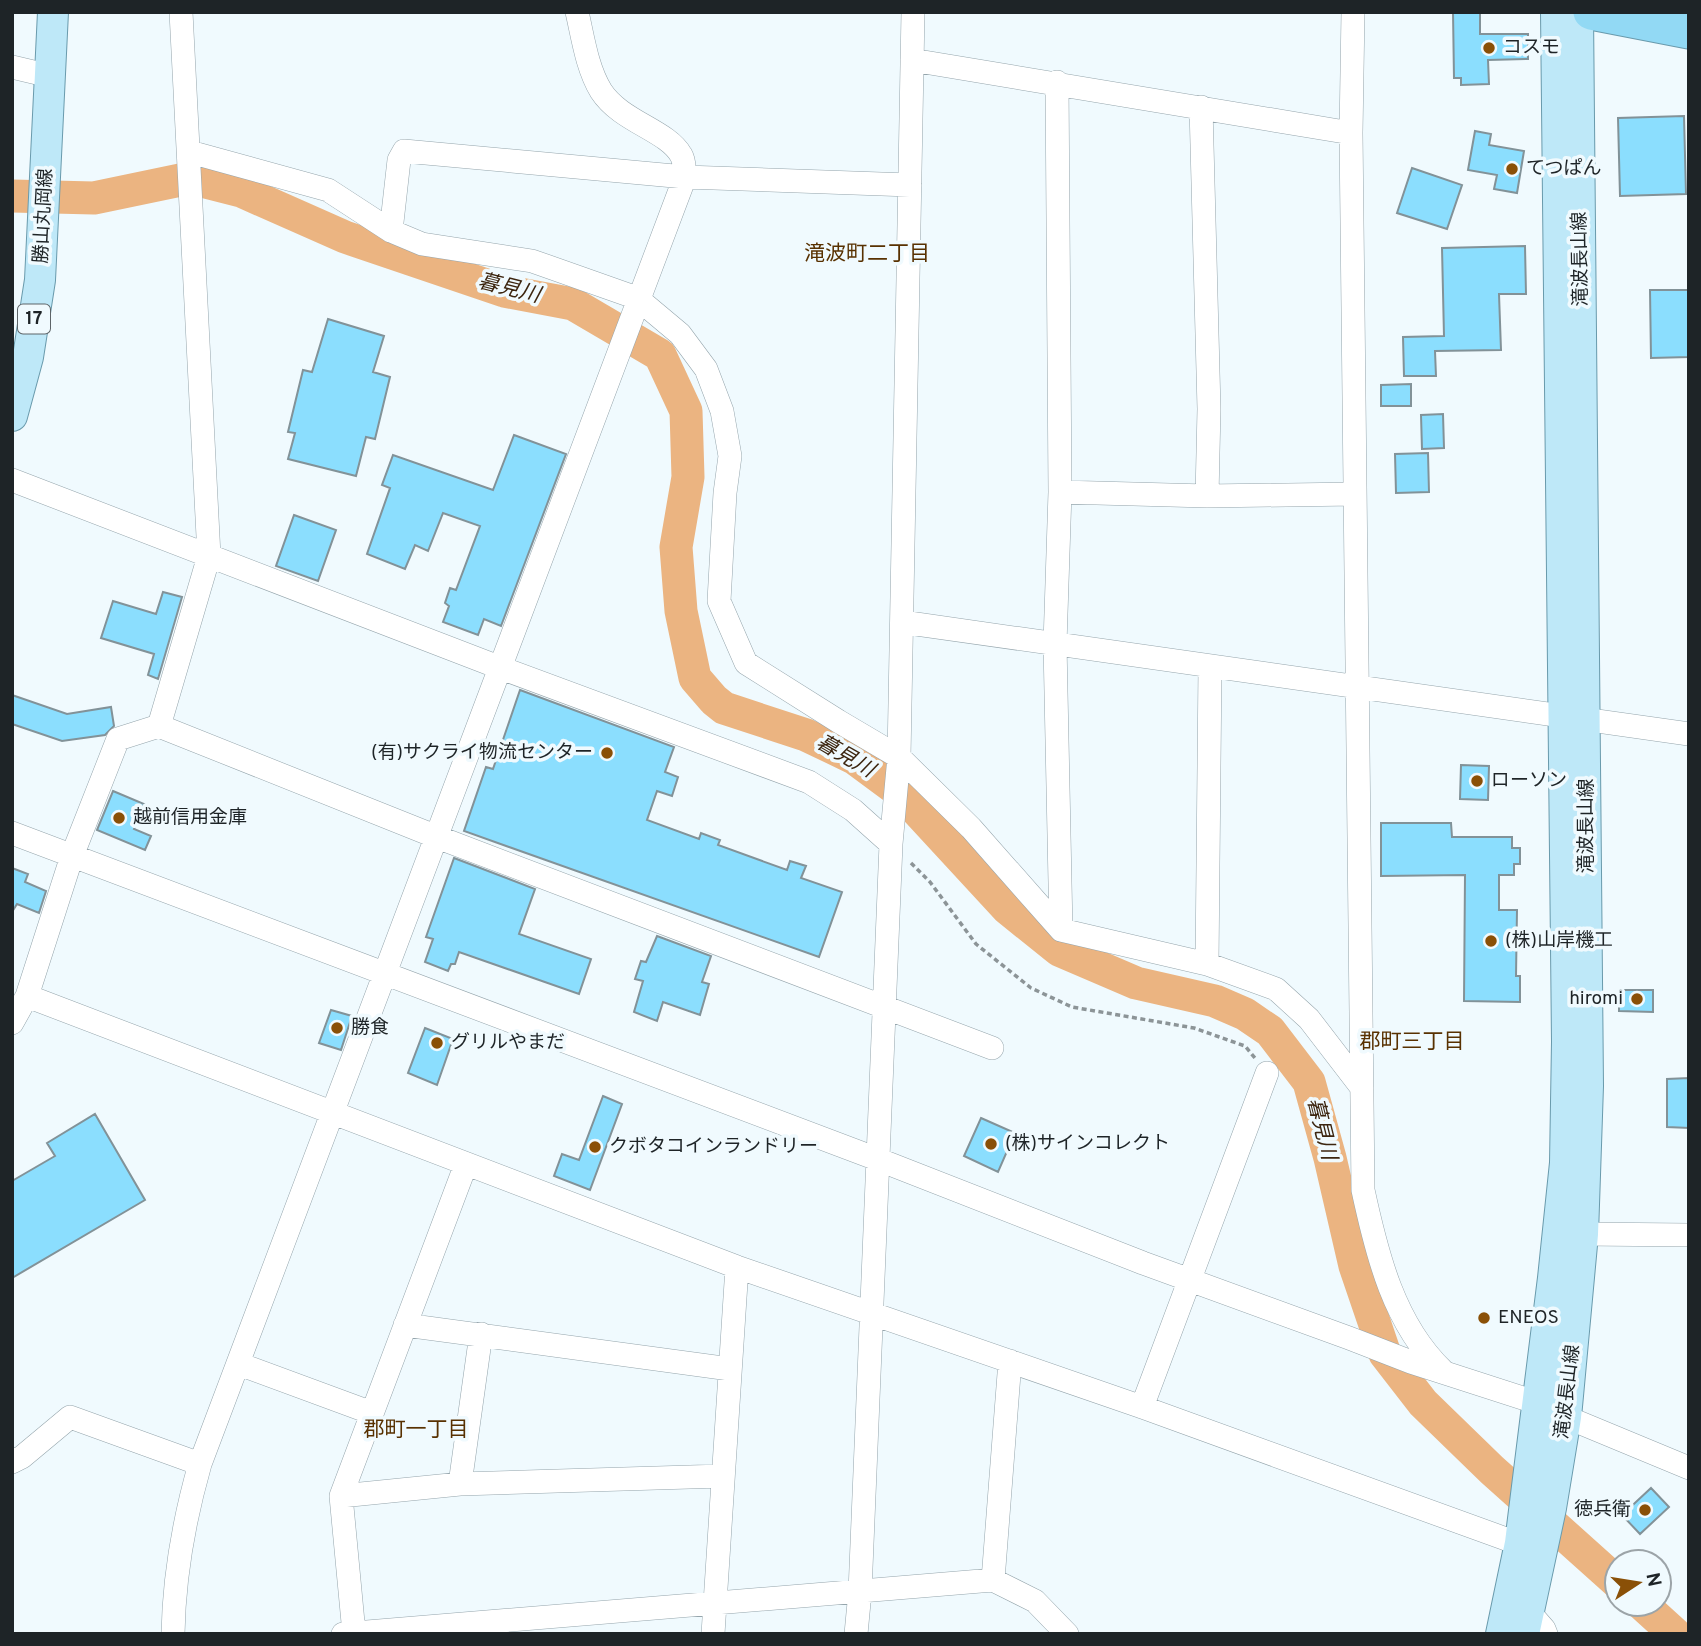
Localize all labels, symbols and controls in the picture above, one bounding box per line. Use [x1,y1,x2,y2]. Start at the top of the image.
place label: コスモ [1503,36,1560,60]
marker: コスモ [1481,40,1497,56]
place label: てつぱん [1526,157,1602,181]
marker: てつぱん [1504,161,1520,177]
street label: 勝山丸岡線 [30,168,58,264]
street label: 滝波長山線 [1568,211,1594,307]
district label: 滝波町二丁目 [804,241,930,268]
water label: 暮見川 [475,268,545,310]
road number: 17 [18,304,50,334]
water label: 暮見川 [811,730,881,785]
place label: (有)サクライ物流センター [371,741,593,765]
marker: (有)サクライ物流センター [599,745,615,761]
place label: ローソン [1491,769,1567,793]
marker: ローソン [1469,773,1485,789]
street label: 滝波長山線 [1575,778,1599,874]
place label: 越前信用金庫 [133,806,247,830]
marker: 越前信用金庫 [111,810,127,826]
place label: (株)山岸機工 [1505,929,1613,953]
marker: (株)山岸機工 [1483,933,1499,949]
place label: hiromi [1569,987,1623,1011]
marker: hiromi [1629,991,1645,1007]
place label: 勝食 [351,1016,389,1040]
marker: 勝食 [329,1020,345,1036]
district label: 郡町三丁目 [1360,1029,1465,1056]
place label: グリルやまだ [451,1031,565,1055]
marker: グリルやまだ [429,1035,445,1051]
water label: 暮見川 [1300,1095,1342,1165]
place label: (株)サインコレクト [1005,1132,1170,1156]
place label: クボタコインランドリー [609,1135,818,1159]
marker: (株)サインコレクト [983,1136,999,1152]
marker: クボタコインランドリー [587,1139,603,1155]
place label: ENEOS [1498,1306,1559,1330]
marker: ENEOS [1476,1310,1492,1326]
street label: 滝波長山線 [1550,1343,1586,1441]
district label: 郡町一丁目 [364,1417,469,1444]
place label: 徳兵衛 [1574,1498,1631,1522]
marker: 徳兵衛 [1637,1502,1653,1518]
north arrow [1603,1548,1673,1618]
text: N [1640,1571,1666,1589]

